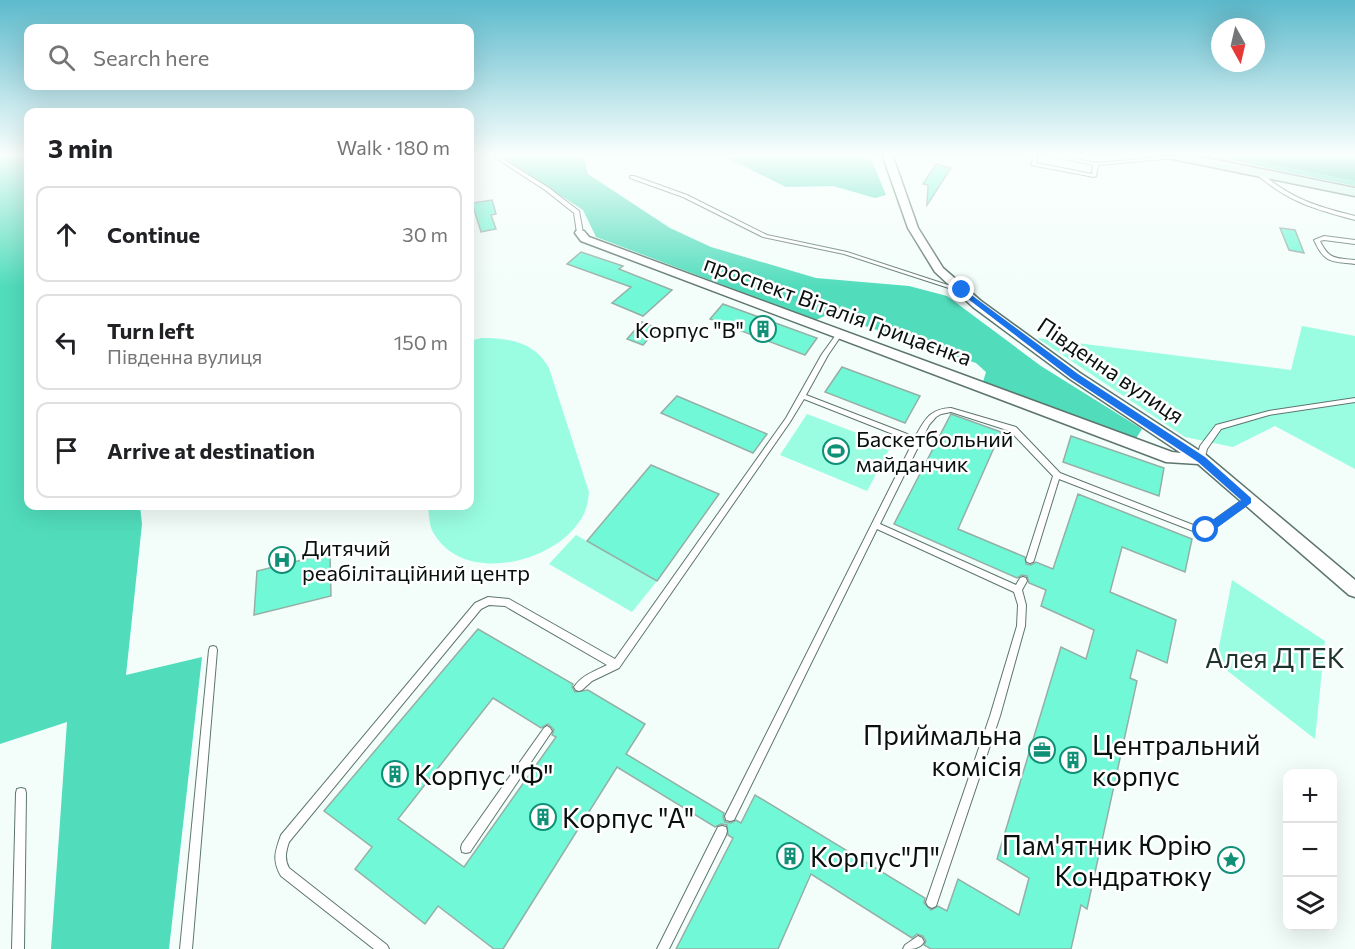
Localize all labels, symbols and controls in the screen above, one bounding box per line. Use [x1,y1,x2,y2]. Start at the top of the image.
north arrow [1211,18,1265,72]
search box [24,24,474,90]
icon: search [45,41,78,74]
text: Search here [93,44,209,71]
text: 3 min [48,132,113,163]
text: Walk · 180 m [337,135,450,159]
icon: ahead [50,218,83,251]
text: Continue [107,221,200,248]
text: 30 m [402,222,448,246]
street label: проспект Віталія Грицаєнка [701,249,975,371]
route end [948,276,974,302]
street label: Південна вулиця [1033,311,1189,429]
building icon: Корпус "В" [748,314,778,344]
place label: Корпус "В" [635,316,744,343]
text: Turn left [107,317,194,344]
icon: left [50,326,83,359]
text: 150 m [394,330,448,354]
text: Південна вулиця [107,344,262,368]
place label: Баскетбольний майданчик [856,425,1013,477]
icon: arrive [50,434,83,467]
sports icon: Баскетбольний майданчик [821,436,851,466]
text: Arrive at destination [107,437,315,464]
route start [1192,516,1218,542]
place label: Дитячий реабілітаційний центр [302,534,530,586]
hospital icon: Дитячий реабілітаційний центр [267,545,297,575]
park label: Алея ДТЕК [1205,641,1345,674]
place label: Приймальна комісія [863,718,1022,782]
place label: Центральний корпус [1092,728,1261,792]
office icon: Приймальна комісія [1027,735,1057,765]
building icon: Центральний корпус [1058,745,1088,775]
place label: Корпус "Ф" [414,758,554,791]
building icon: Корпус "Ф" [380,759,410,789]
map controls [1283,769,1337,931]
button: + [1283,769,1337,823]
place label: Корпус "А" [562,801,694,834]
building icon: Корпус "А" [528,802,558,832]
button: − [1283,823,1337,877]
place label: Пам'ятник Юрію Кондратюку [1002,828,1212,892]
place label: Корпус"Л" [810,840,940,873]
building icon: Корпус"Л" [775,841,805,871]
place icon: Пам'ятник Юрію Кондратюку [1216,845,1246,875]
button: layers [1283,877,1337,931]

